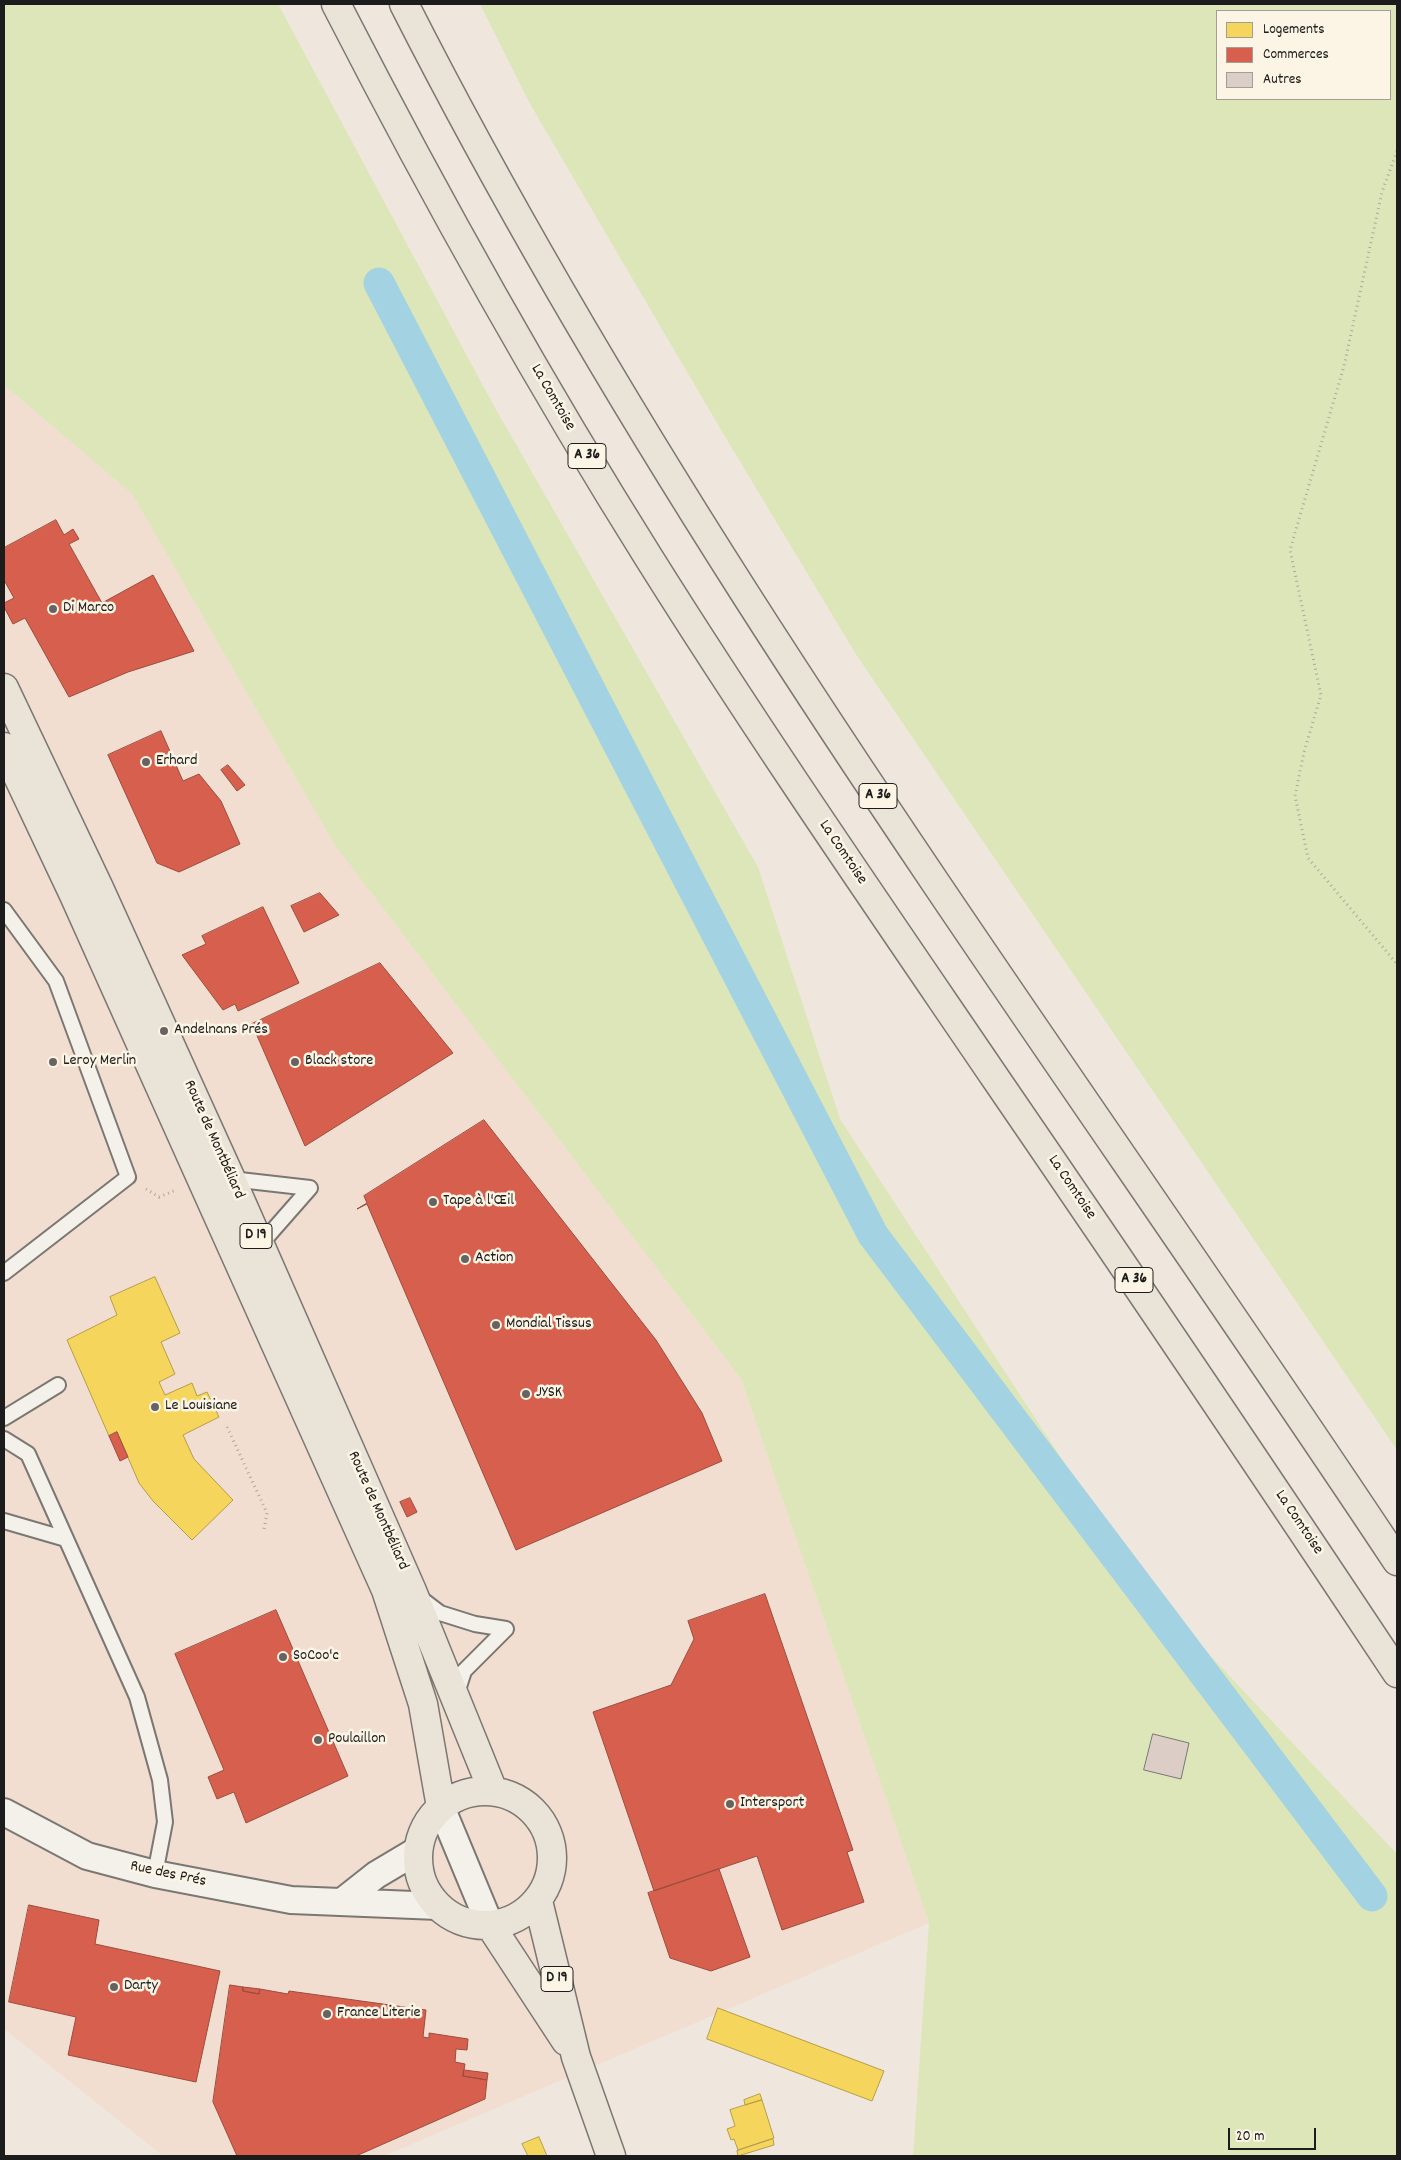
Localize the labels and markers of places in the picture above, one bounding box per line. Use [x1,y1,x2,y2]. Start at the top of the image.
place label: Di Marco [63,599,114,619]
marker: Di Marco [47,603,59,615]
place label: Erhard [156,752,197,772]
marker: Erhard [140,756,152,768]
place label: Andelnans Prés [174,1021,268,1041]
marker: Andelnans Prés [158,1025,170,1037]
place label: Leroy Merlin [63,1052,136,1072]
place label: Black store [305,1052,373,1072]
marker: Leroy Merlin [47,1056,59,1068]
marker: Black store [289,1056,301,1068]
place label: Tape à l'Œil [443,1192,514,1212]
marker: Tape à l'Œil [427,1196,439,1208]
place label: Action [475,1249,514,1269]
marker: Action [459,1253,471,1265]
place label: Mondial Tissus [506,1315,592,1335]
marker: Mondial Tissus [490,1319,502,1331]
place label: JYSK [536,1384,562,1404]
marker: JYSK [520,1388,532,1400]
place label: Le Louisiane [165,1397,237,1417]
marker: Le Louisiane [149,1401,161,1413]
place label: SoCoo'c [293,1647,339,1667]
marker: SoCoo'c [277,1651,289,1663]
place label: Poulaillon [328,1730,386,1750]
marker: Poulaillon [312,1734,324,1746]
place label: Intersport [740,1794,804,1814]
marker: Intersport [724,1798,736,1810]
place label: Darty [124,1977,158,1997]
marker: Darty [108,1981,120,1993]
place label: France Literie [337,2004,420,2024]
marker: France Literie [321,2008,333,2020]

